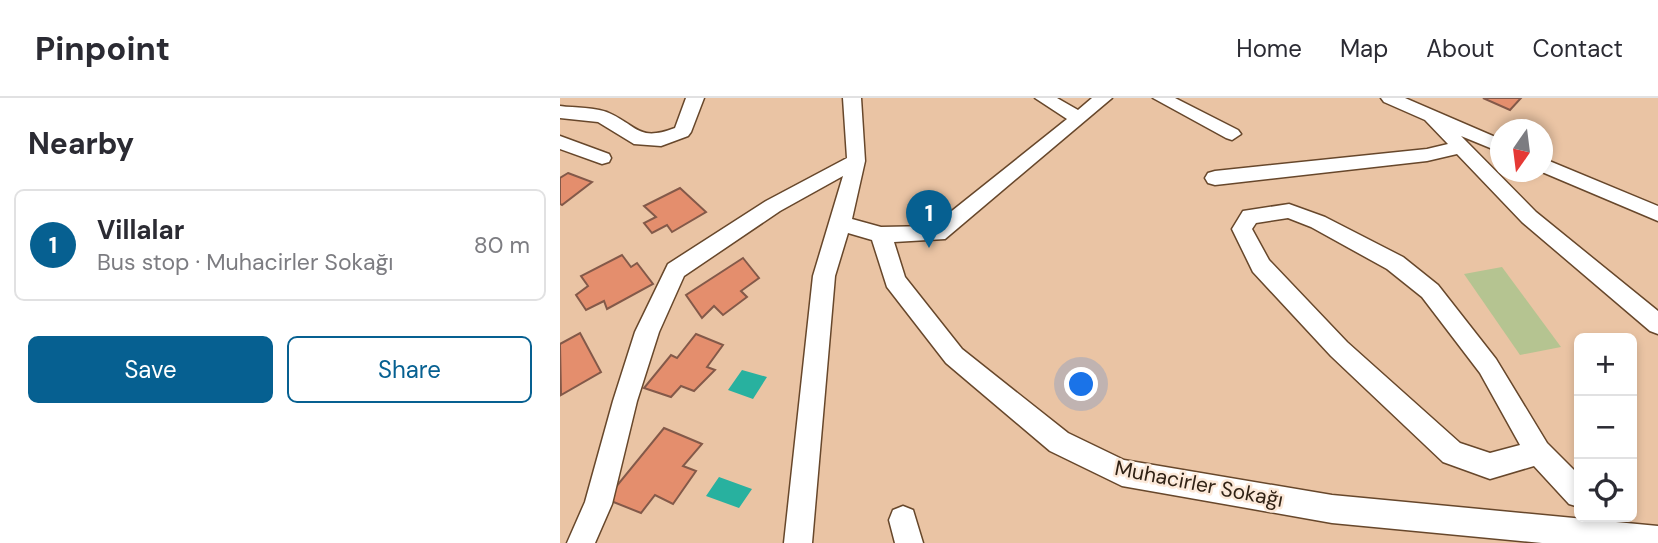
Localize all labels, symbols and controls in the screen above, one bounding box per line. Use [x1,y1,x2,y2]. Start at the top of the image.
text: Pinpoint [35,27,170,70]
text: Home [1236,33,1302,64]
text: Map [1340,33,1388,64]
text: About [1426,33,1495,64]
text: Contact [1533,33,1623,64]
north arrow [1490,119,1553,182]
text: Nearby [28,124,134,163]
pin: 1 [906,190,952,248]
text: Villalar [97,213,184,247]
text: 1 [49,230,57,260]
text: 80 m [474,230,530,260]
text: Bus stop · Muhacirler Sokağı [97,247,394,277]
map controls [1574,333,1637,522]
button: + [1574,333,1637,396]
button: Save [28,336,273,403]
button: Share [287,336,532,403]
your location [1064,367,1098,401]
button: − [1574,396,1637,459]
street label: Muhacirler Sokağı [1112,454,1286,514]
button: locate [1574,459,1637,522]

